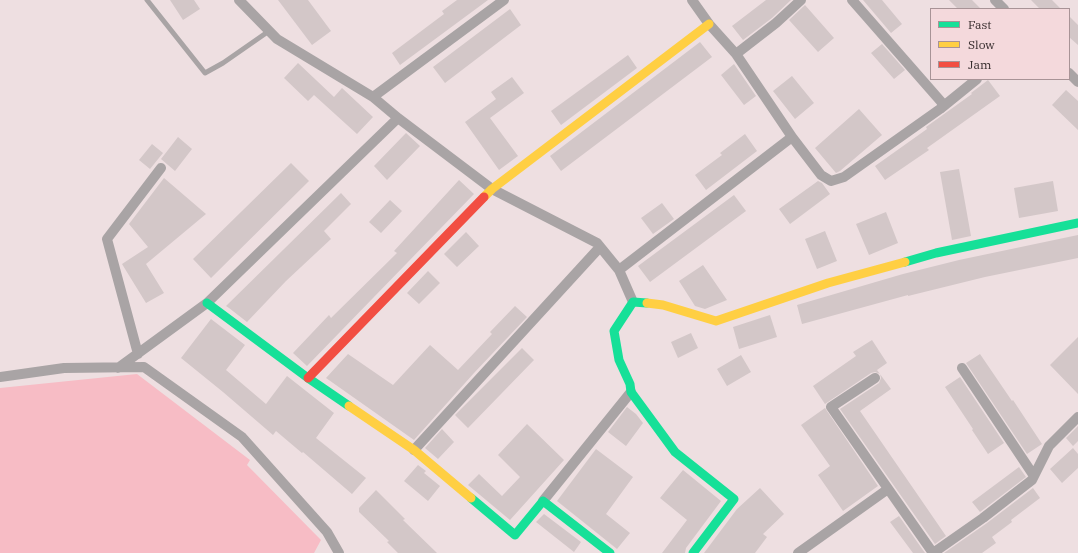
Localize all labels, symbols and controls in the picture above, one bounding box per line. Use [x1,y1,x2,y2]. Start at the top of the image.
legend [930,8,1070,80]
text: Fast [968,17,992,32]
text: Slow [968,37,995,52]
text: Jam [968,57,991,72]

